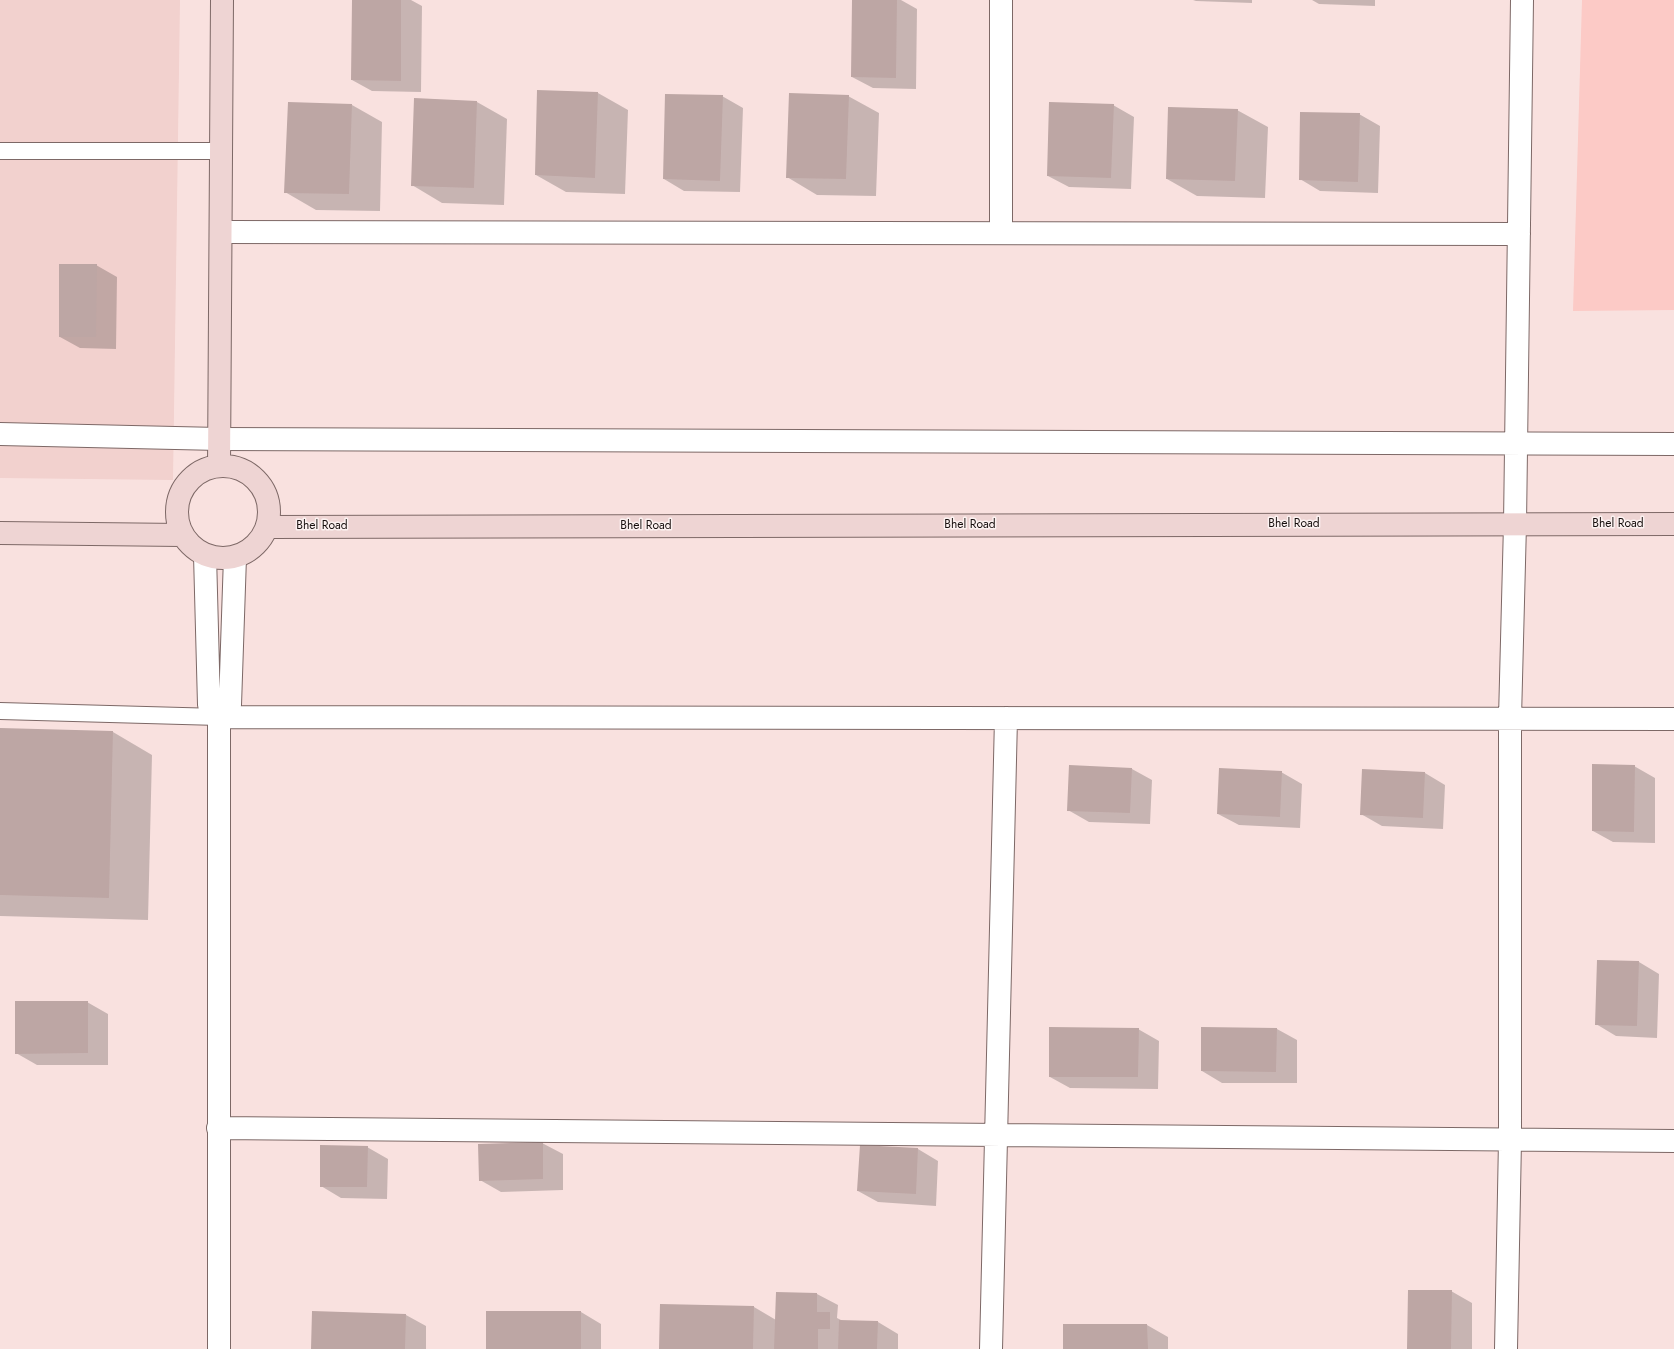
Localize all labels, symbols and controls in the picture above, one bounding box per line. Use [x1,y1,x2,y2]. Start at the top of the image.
street label: Bhel Road [1268,517,1320,531]
street label: Bhel Road [1592,517,1644,531]
street label: Bhel Road [944,518,996,532]
street label: Bhel Road [296,519,348,533]
street label: Bhel Road [620,519,672,533]

